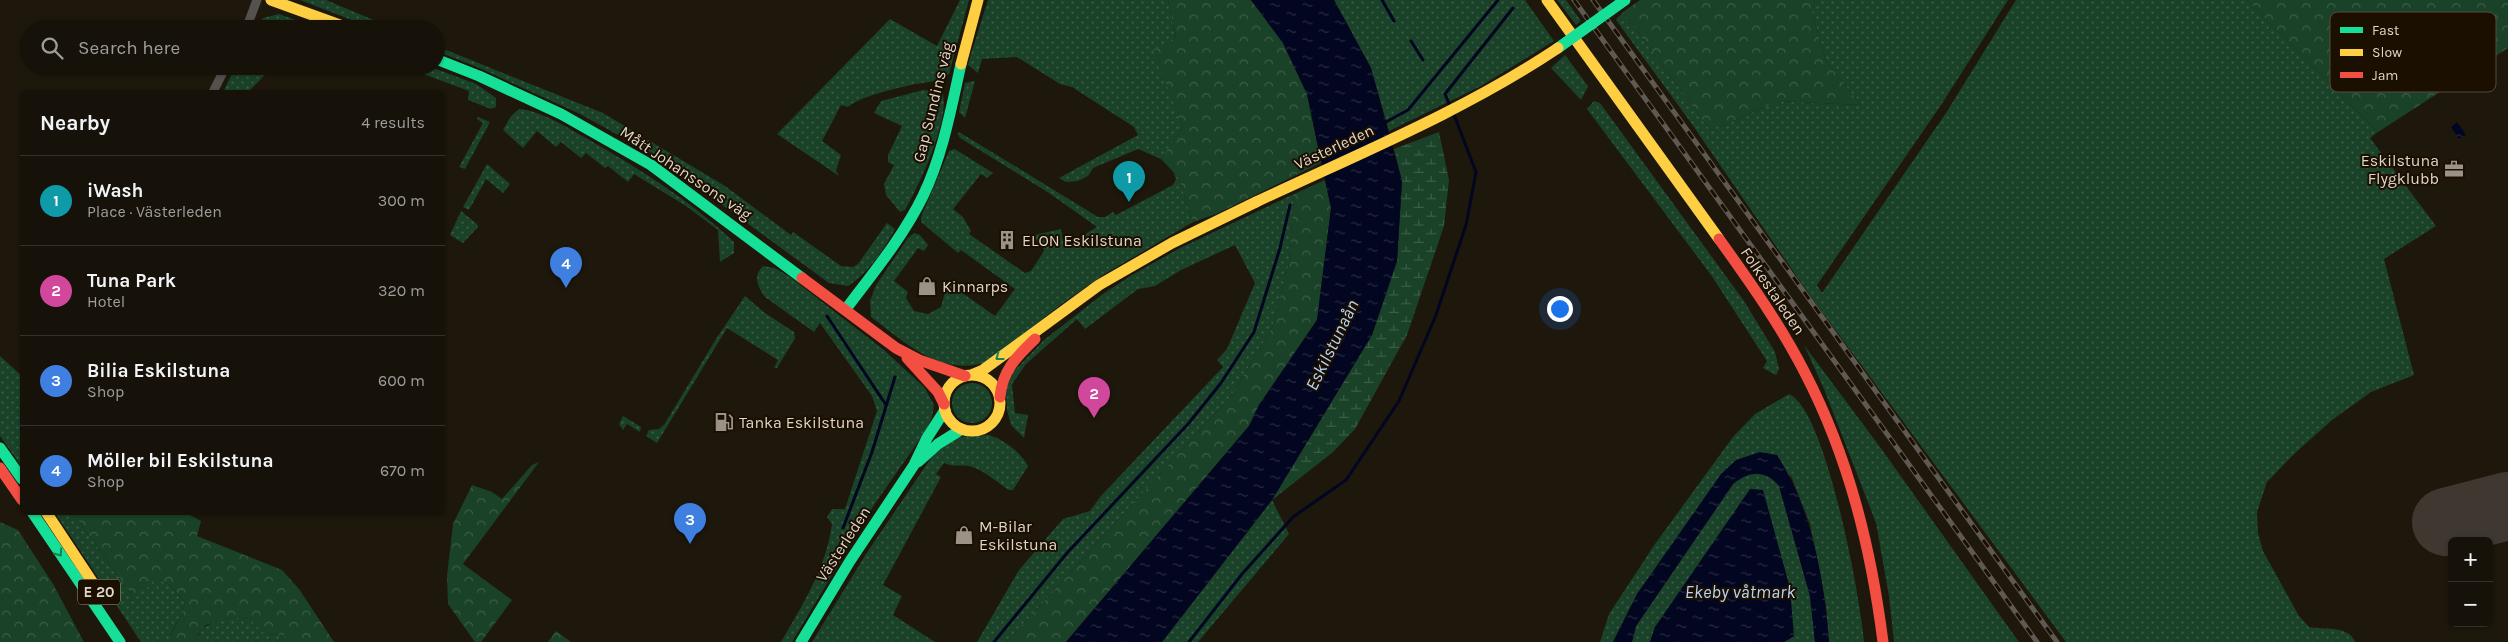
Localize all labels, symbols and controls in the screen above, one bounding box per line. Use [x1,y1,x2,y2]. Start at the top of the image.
legend [2330,12,2496,92]
search box [20,20,445,75]
text: Fast [2372,22,2399,39]
icon: search [38,34,66,62]
text: Search here [78,37,180,59]
street label: Gap Sundins väg [909,40,957,164]
text: Slow [2372,44,2402,61]
text: Jam [2372,67,2398,84]
text: Nearby [40,111,110,135]
text: 4 results [361,113,425,132]
street label: Västerleden [1291,120,1377,174]
street label: Mått Johanssons väg [617,122,755,224]
place label: Eskilstuna Flygklubb [2361,151,2439,188]
office icon: Eskilstuna Flygklubb [2443,158,2465,180]
pin: 1 [1113,161,1145,202]
text: iWash [87,180,143,202]
text: 1 [53,191,59,210]
text: 300 m [378,191,425,210]
text: Place · Västerleden [87,202,222,221]
building icon: ELON Eskilstuna [996,229,1018,251]
place label: ELON Eskilstuna [1022,231,1142,250]
street label: Folkestaleden [1737,244,1809,338]
pin: 4 [550,247,582,288]
text: Tuna Park [87,270,176,292]
shop icon: Kinnarps [916,275,938,297]
place label: Kinnarps [942,277,1008,296]
text: 2 [51,281,61,300]
text: 320 m [378,281,425,300]
text: Hotel [87,292,125,311]
water label: Eskilstunaån [1301,296,1363,394]
your location [1547,296,1573,322]
one-way arrow [996,352,1005,360]
text: Bilia Eskilstuna [87,360,230,382]
text: 3 [51,371,61,390]
text: 600 m [378,371,425,390]
pin: 2 [1078,377,1110,418]
text: Shop [87,382,124,401]
fuel station icon: Tanka Eskilstuna [713,411,735,433]
place label: Tanka Eskilstuna [739,413,864,432]
text: Möller bil Eskilstuna [87,450,274,472]
text: 4 [51,461,61,480]
text: 670 m [380,461,425,480]
text: Shop [87,472,124,491]
pin: 3 [674,503,706,544]
street label: Västerleden [812,503,874,585]
place label: M-Bilar Eskilstuna [979,517,1057,554]
shop icon: M-Bilar Eskilstuna [953,524,975,546]
map controls [2448,537,2493,627]
button: + [2448,537,2493,582]
one-way arrow [53,547,62,556]
road number: E 20 [78,580,120,604]
water label: Ekeby våtmark [1685,581,1796,603]
button: − [2448,582,2493,627]

